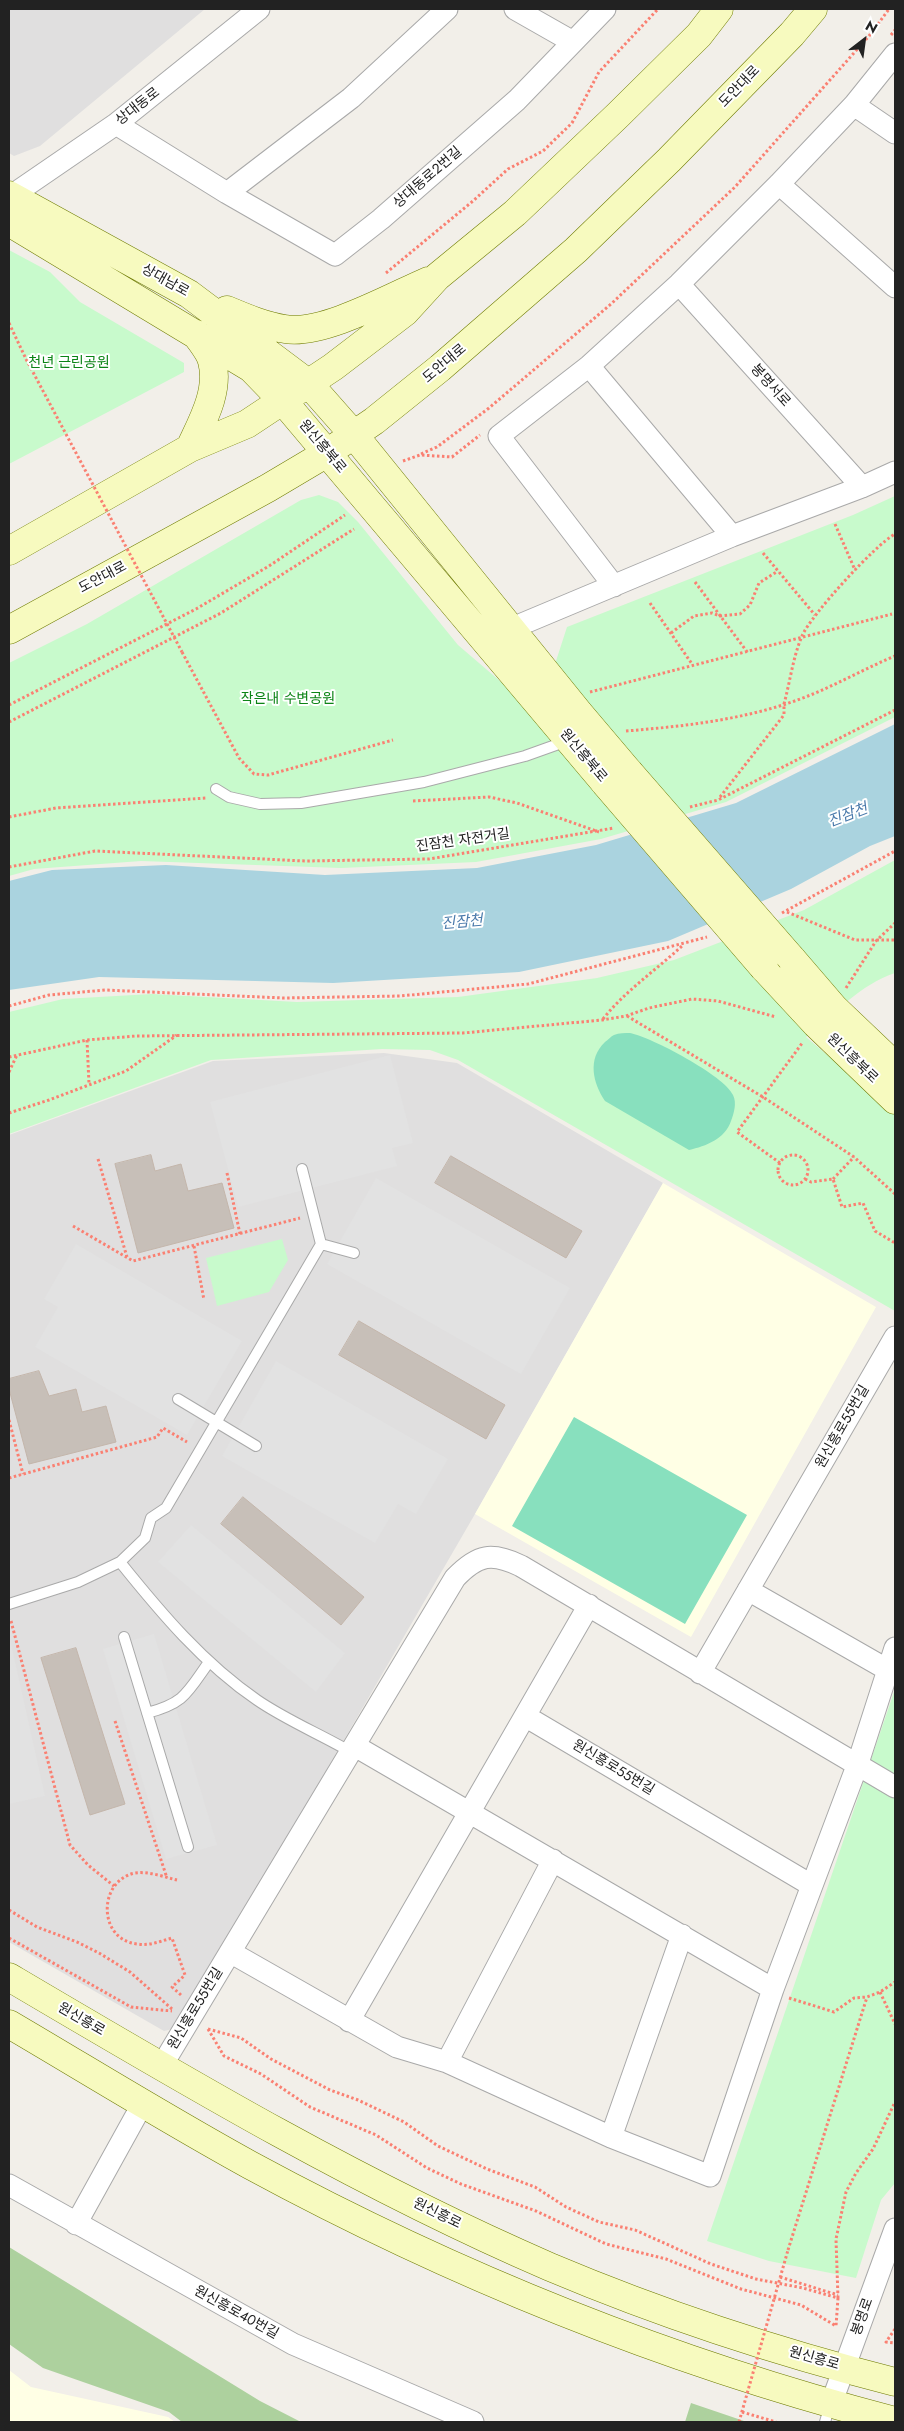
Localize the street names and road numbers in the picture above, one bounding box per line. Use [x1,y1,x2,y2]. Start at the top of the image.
street label: 도안대로 [716,63,764,111]
street label: 상대동로 [113,85,163,129]
street label: 상대동로2번길 [390,144,466,212]
street label: 상대남로 [138,261,192,301]
street label: 도안대로 [420,341,470,387]
street label: 봉명서로 [747,361,793,411]
street label: 원신흥북로 [295,417,349,477]
street label: 도안대로 [76,558,130,598]
street label: 원신흥북로 [556,726,610,786]
street label: 진잠천 자전거길 [415,826,511,856]
street label: 원신흥북로 [823,1031,881,1087]
street label: 원신흥로55번길 [812,1382,874,1472]
street label: 원신흥로55번길 [569,1737,657,1799]
street label: 원신흥로55번길 [165,1965,227,2053]
street label: 원신흥로 [54,2000,108,2040]
street label: 원신흥로 [410,2195,464,2233]
street label: 원신흥로40번길 [191,2283,281,2343]
street label: 봉명로 [848,2296,878,2338]
street label: 원신흥로 [787,2344,841,2374]

